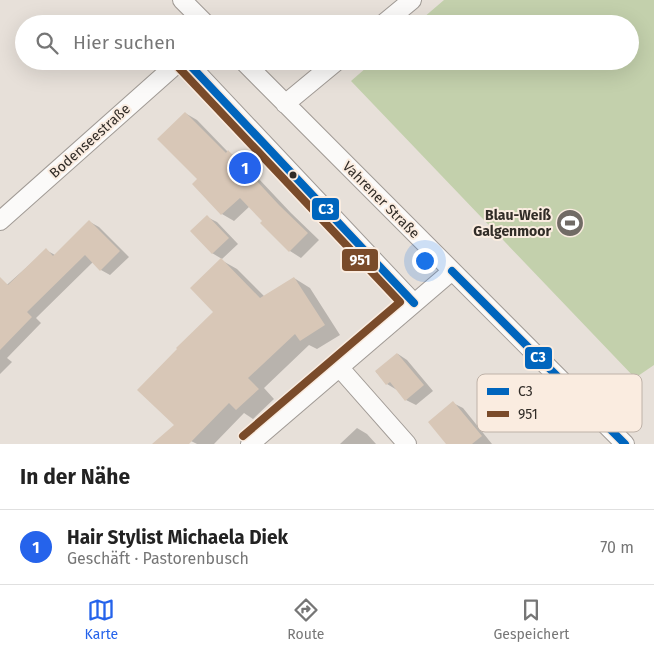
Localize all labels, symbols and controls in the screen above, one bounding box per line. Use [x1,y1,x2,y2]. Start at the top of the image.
search box [15,15,639,70]
icon: search [33,29,61,57]
text: Hier suchen [73,31,176,54]
street label: Bodenseestraße [46,100,134,182]
pin: 1 [229,149,261,187]
street label: Vahrener Straße [339,158,423,242]
unlabelled marker [288,170,298,180]
line badge: C3 [311,197,340,221]
text: C3 [318,201,334,218]
place label: Blau-Weiß Galgenmoor [473,207,552,240]
sports icon: Blau-Weiß Galgenmoor [555,208,585,238]
line badge: 951 [341,248,379,272]
your location [412,248,438,274]
text: 951 [349,252,371,269]
line badge: C3 [524,346,553,370]
text: C3 [530,349,546,366]
legend [477,374,642,432]
text: C3 [518,383,533,400]
text: 951 [518,406,538,423]
text: In der Nähe [20,464,130,490]
text: Hair Stylist Michaela Diek [67,526,288,549]
text: 1 [32,538,40,557]
text: 70 m [600,538,634,557]
text: Geschäft · Pastorenbusch [67,549,249,568]
tab: Karte [85,596,118,643]
tab: Route [287,596,324,643]
tab: Gespeichert [494,596,569,643]

